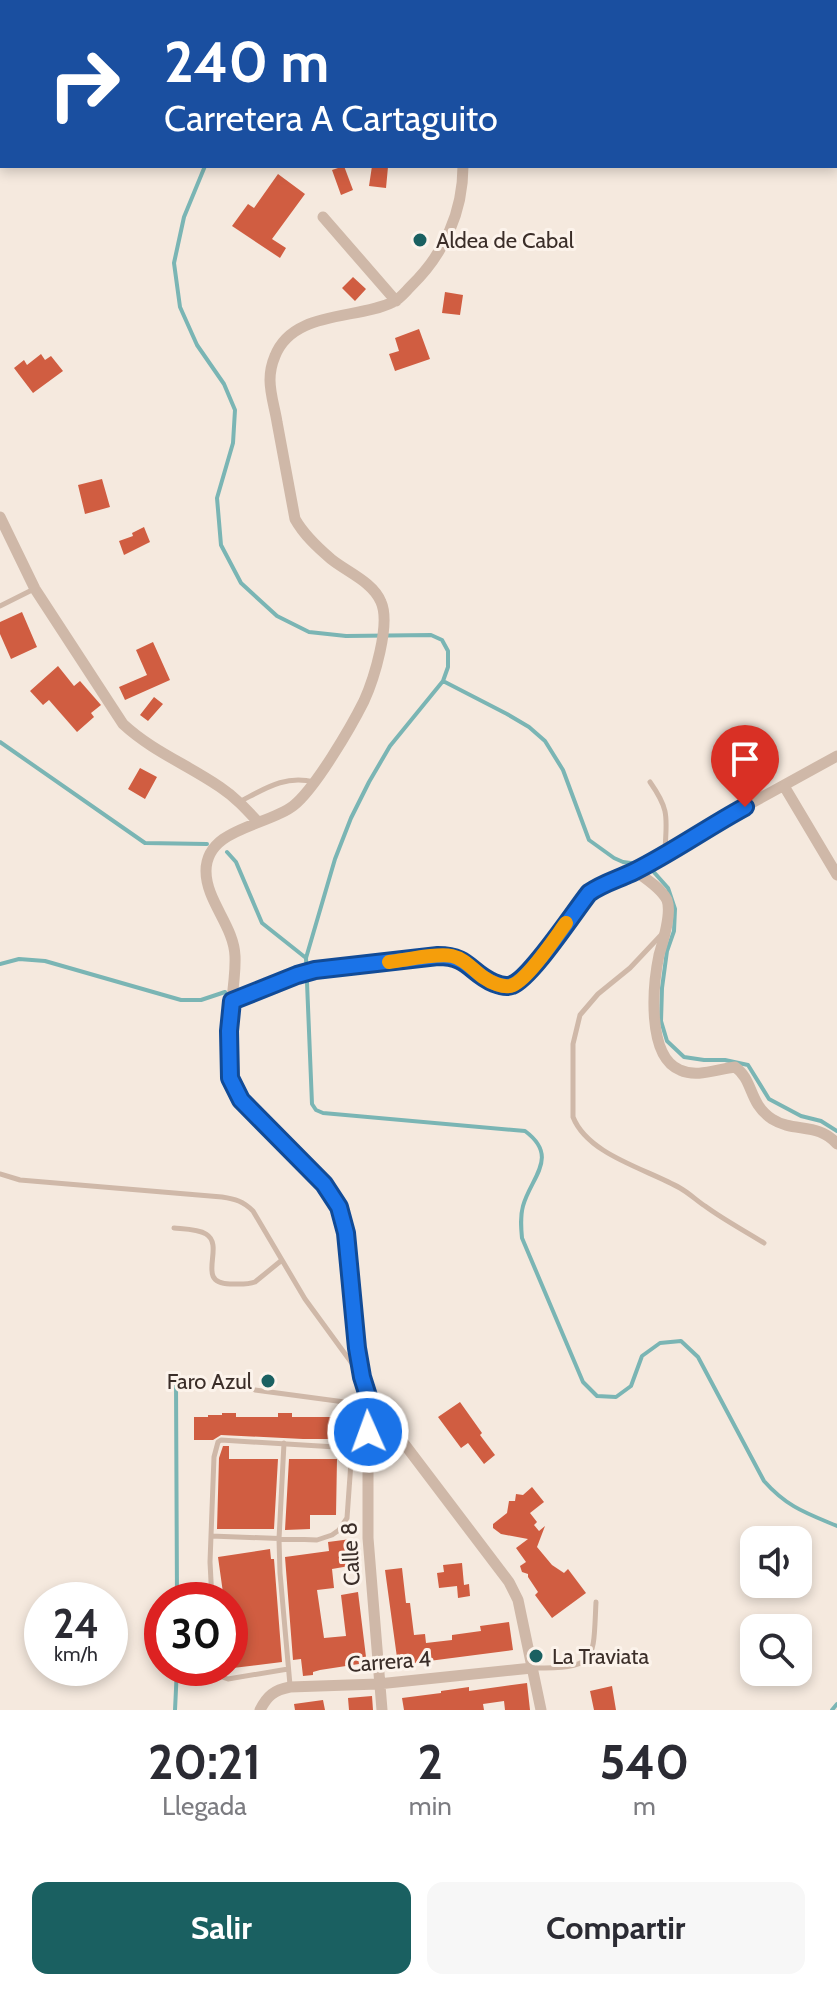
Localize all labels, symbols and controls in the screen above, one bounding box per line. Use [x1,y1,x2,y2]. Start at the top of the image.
text: 240 m [164,28,329,96]
icon: right [32,32,136,136]
text: Carretera A Cartaguito [164,96,498,140]
place label: Aldea de Cabal [436,227,575,254]
marker: Aldea de Cabal [411,231,429,249]
pin [711,725,779,807]
icon: arrive [723,737,767,781]
place label: Faro Azul [167,1368,253,1395]
marker: Faro Azul [259,1372,277,1390]
position arrow [326,1390,410,1474]
street label: Calle 8 [335,1521,366,1587]
map controls [740,1526,812,1686]
button: sound [740,1526,812,1598]
speed limit sign: 30 [144,1582,248,1686]
text: 24 [53,1599,99,1648]
button: search [740,1614,812,1686]
text: km/h [54,1642,98,1666]
place label: La Traviata [552,1643,650,1670]
street label: Carrera 4 [346,1645,432,1678]
marker: La Traviata [527,1647,545,1665]
text: 20:21 [148,1733,261,1791]
text: 2 [418,1733,443,1791]
text: 540 [600,1733,689,1791]
text: Llegada [162,1790,247,1822]
text: min [409,1790,452,1822]
text: m [633,1790,656,1822]
button: Salir [32,1882,411,1974]
button: Compartir [427,1882,805,1974]

